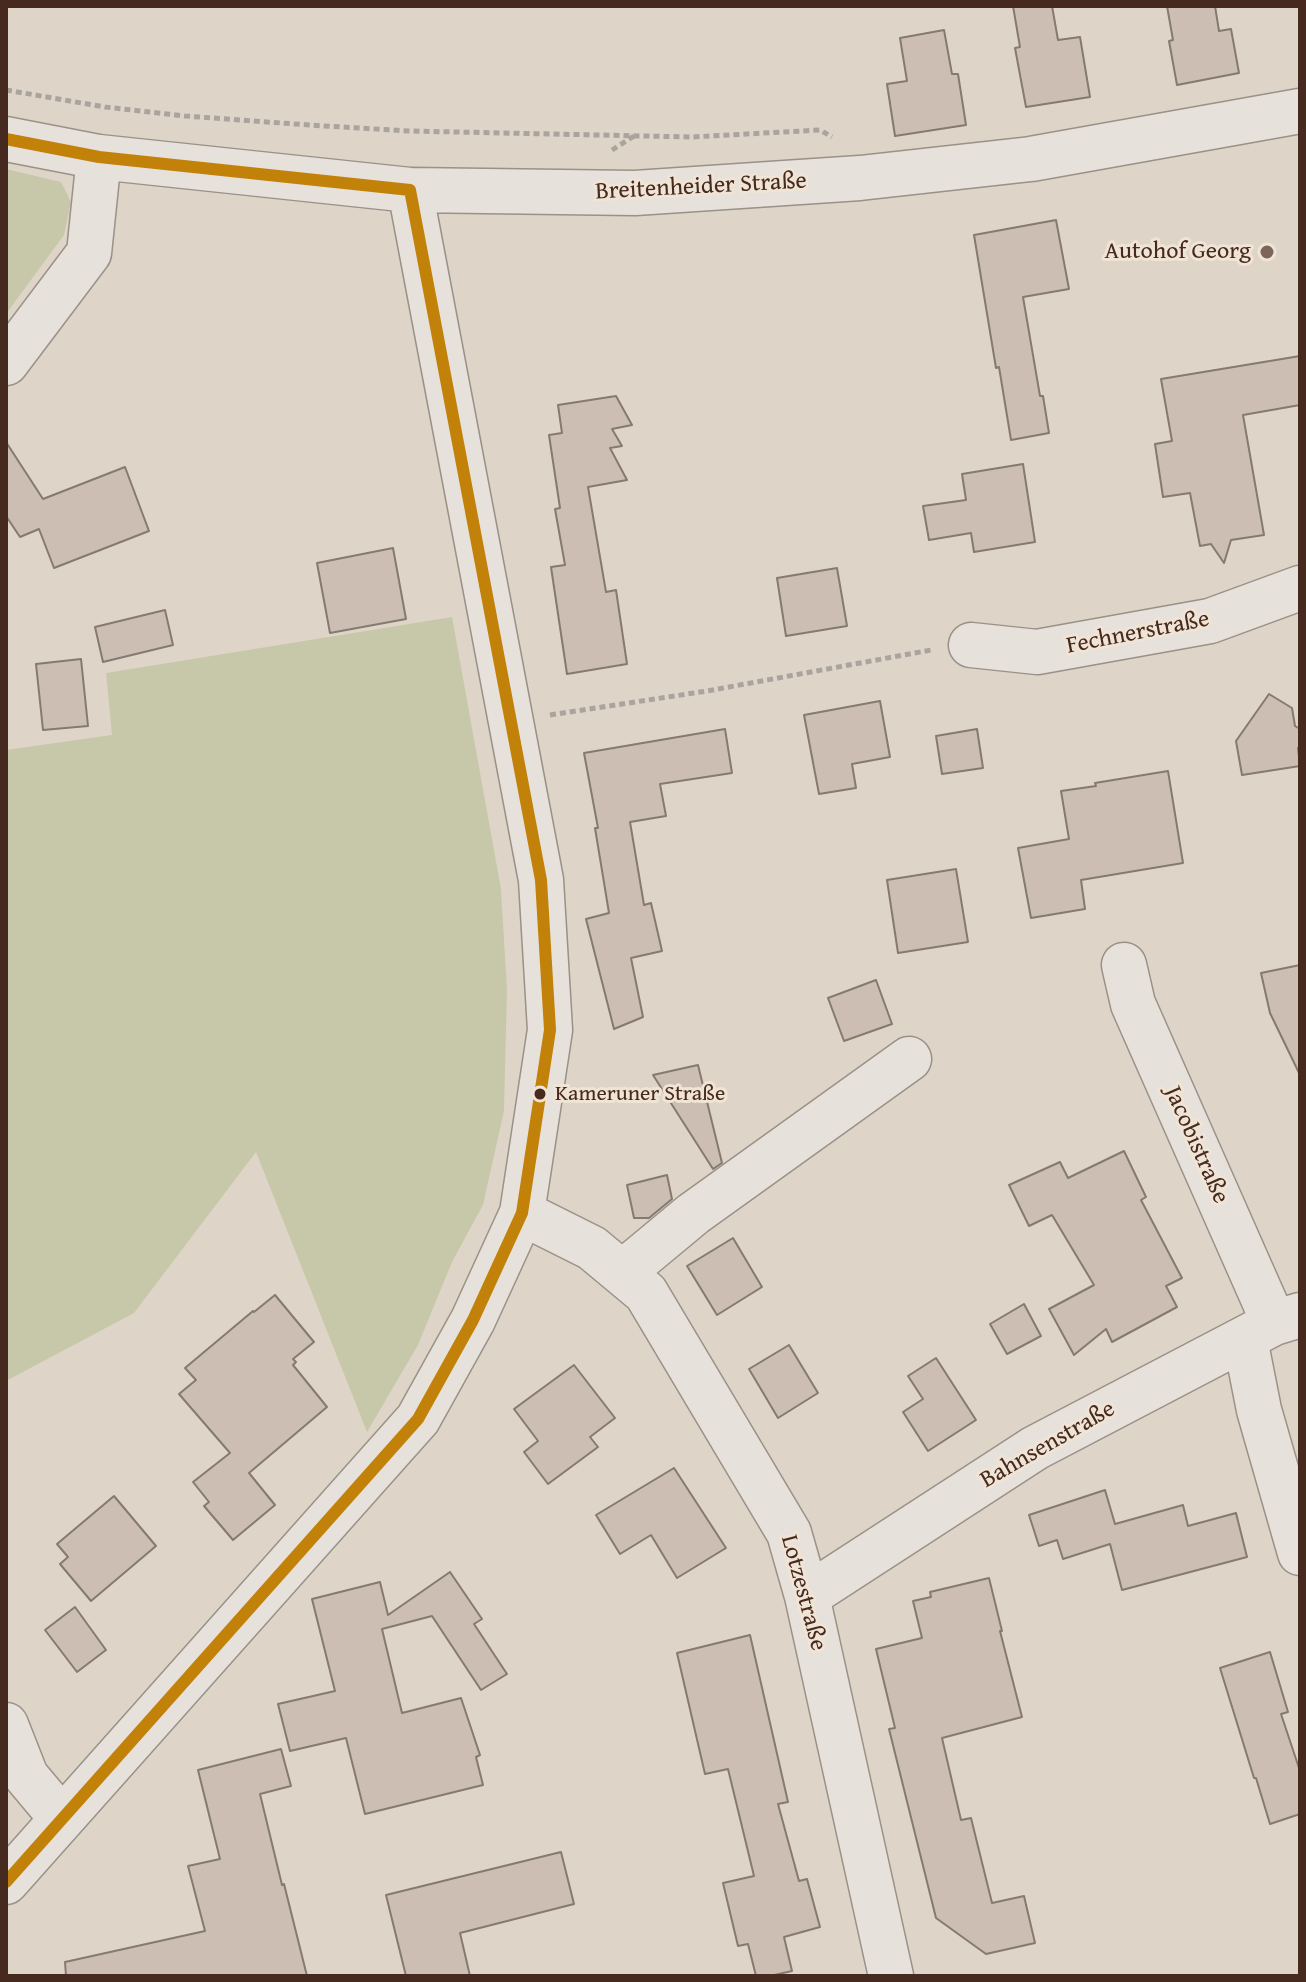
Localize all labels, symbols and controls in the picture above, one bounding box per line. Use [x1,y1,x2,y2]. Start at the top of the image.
street label: Breitenheider Straße [595,167,807,207]
place label: Autohof Georg [1105,238,1251,266]
marker: Autohof Georg [1258,243,1276,261]
street label: Fechnerstraße [1064,605,1212,661]
place label: Kameruner Straße [555,1081,725,1107]
street label: Jacobistraße [1157,1082,1235,1208]
marker: Kameruner Straße [532,1086,548,1102]
street label: Bahnsenstraße [976,1395,1120,1495]
street label: Lotzestraße [774,1532,832,1654]

